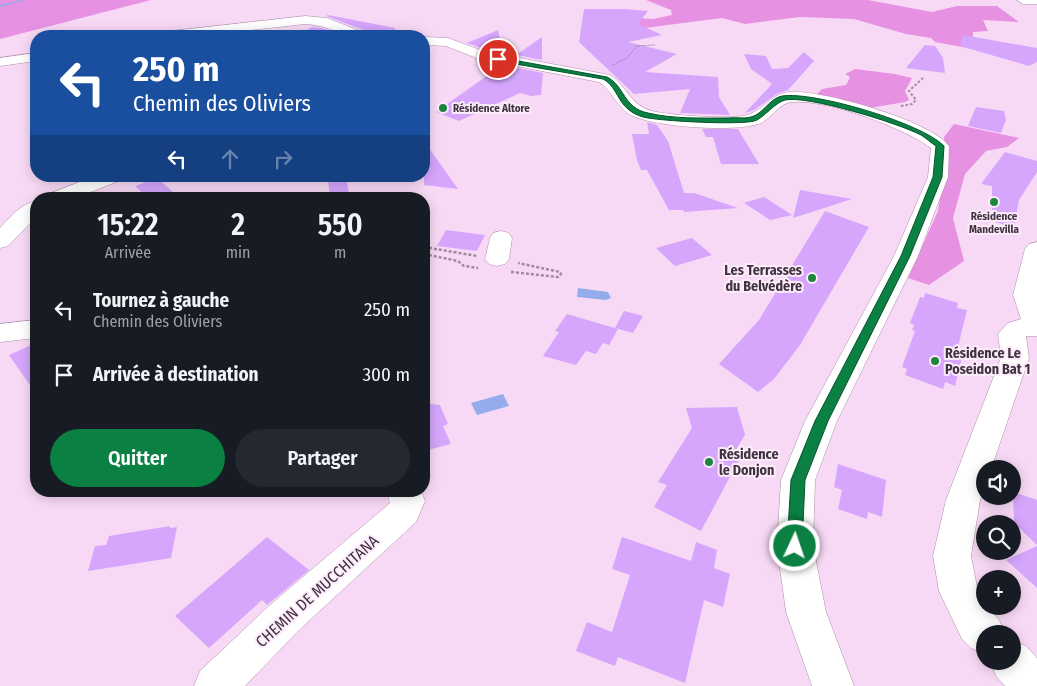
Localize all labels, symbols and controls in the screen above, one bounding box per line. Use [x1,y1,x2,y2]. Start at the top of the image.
pin [477,38,519,80]
icon: arrive [484,45,512,73]
text: 250 m [133,48,220,90]
icon: left [50,50,115,115]
text: Chemin des Oliviers [133,90,311,117]
marker: Résidence Altore [437,102,449,114]
place label: Résidence Altore [453,102,530,115]
icon: left [163,145,191,173]
icon: ahead [216,145,244,173]
icon: right [269,145,297,173]
marker: Résidence Mandevilla [988,196,1000,208]
text: 15:22 [97,207,159,243]
text: 2 [231,207,245,243]
text: 550 [318,207,363,243]
place label: Résidence Mandevilla [969,210,1020,236]
text: Arrivée [105,243,151,262]
text: min [226,243,251,262]
text: m [334,243,346,262]
place label: Les Terrasses du Belvédère [724,262,802,295]
marker: Les Terrasses du Belvédère [806,272,818,284]
text: Tournez à gauche [93,289,229,312]
icon: left [50,296,78,324]
text: 250 m [364,298,410,321]
text: Chemin des Oliviers [93,312,222,331]
place label: Résidence Le Poseidon Bat 1 [945,345,1030,378]
marker: Résidence Le Poseidon Bat 1 [929,355,941,367]
icon: arrive [50,361,78,389]
text: Arrivée à destination [93,363,259,386]
text: 300 m [363,363,410,386]
button: Quitter [50,429,225,487]
button: Partager [235,429,410,487]
place label: Résidence le Donjon [719,446,779,479]
marker: Résidence le Donjon [703,456,715,468]
map controls [976,460,1021,670]
button: sound [976,460,1021,505]
button: search [976,515,1021,560]
position arrow [768,519,820,571]
street label: CHEMIN DE MUCCHITANA [252,530,383,651]
button: + [976,570,1021,615]
button: − [976,625,1021,670]

